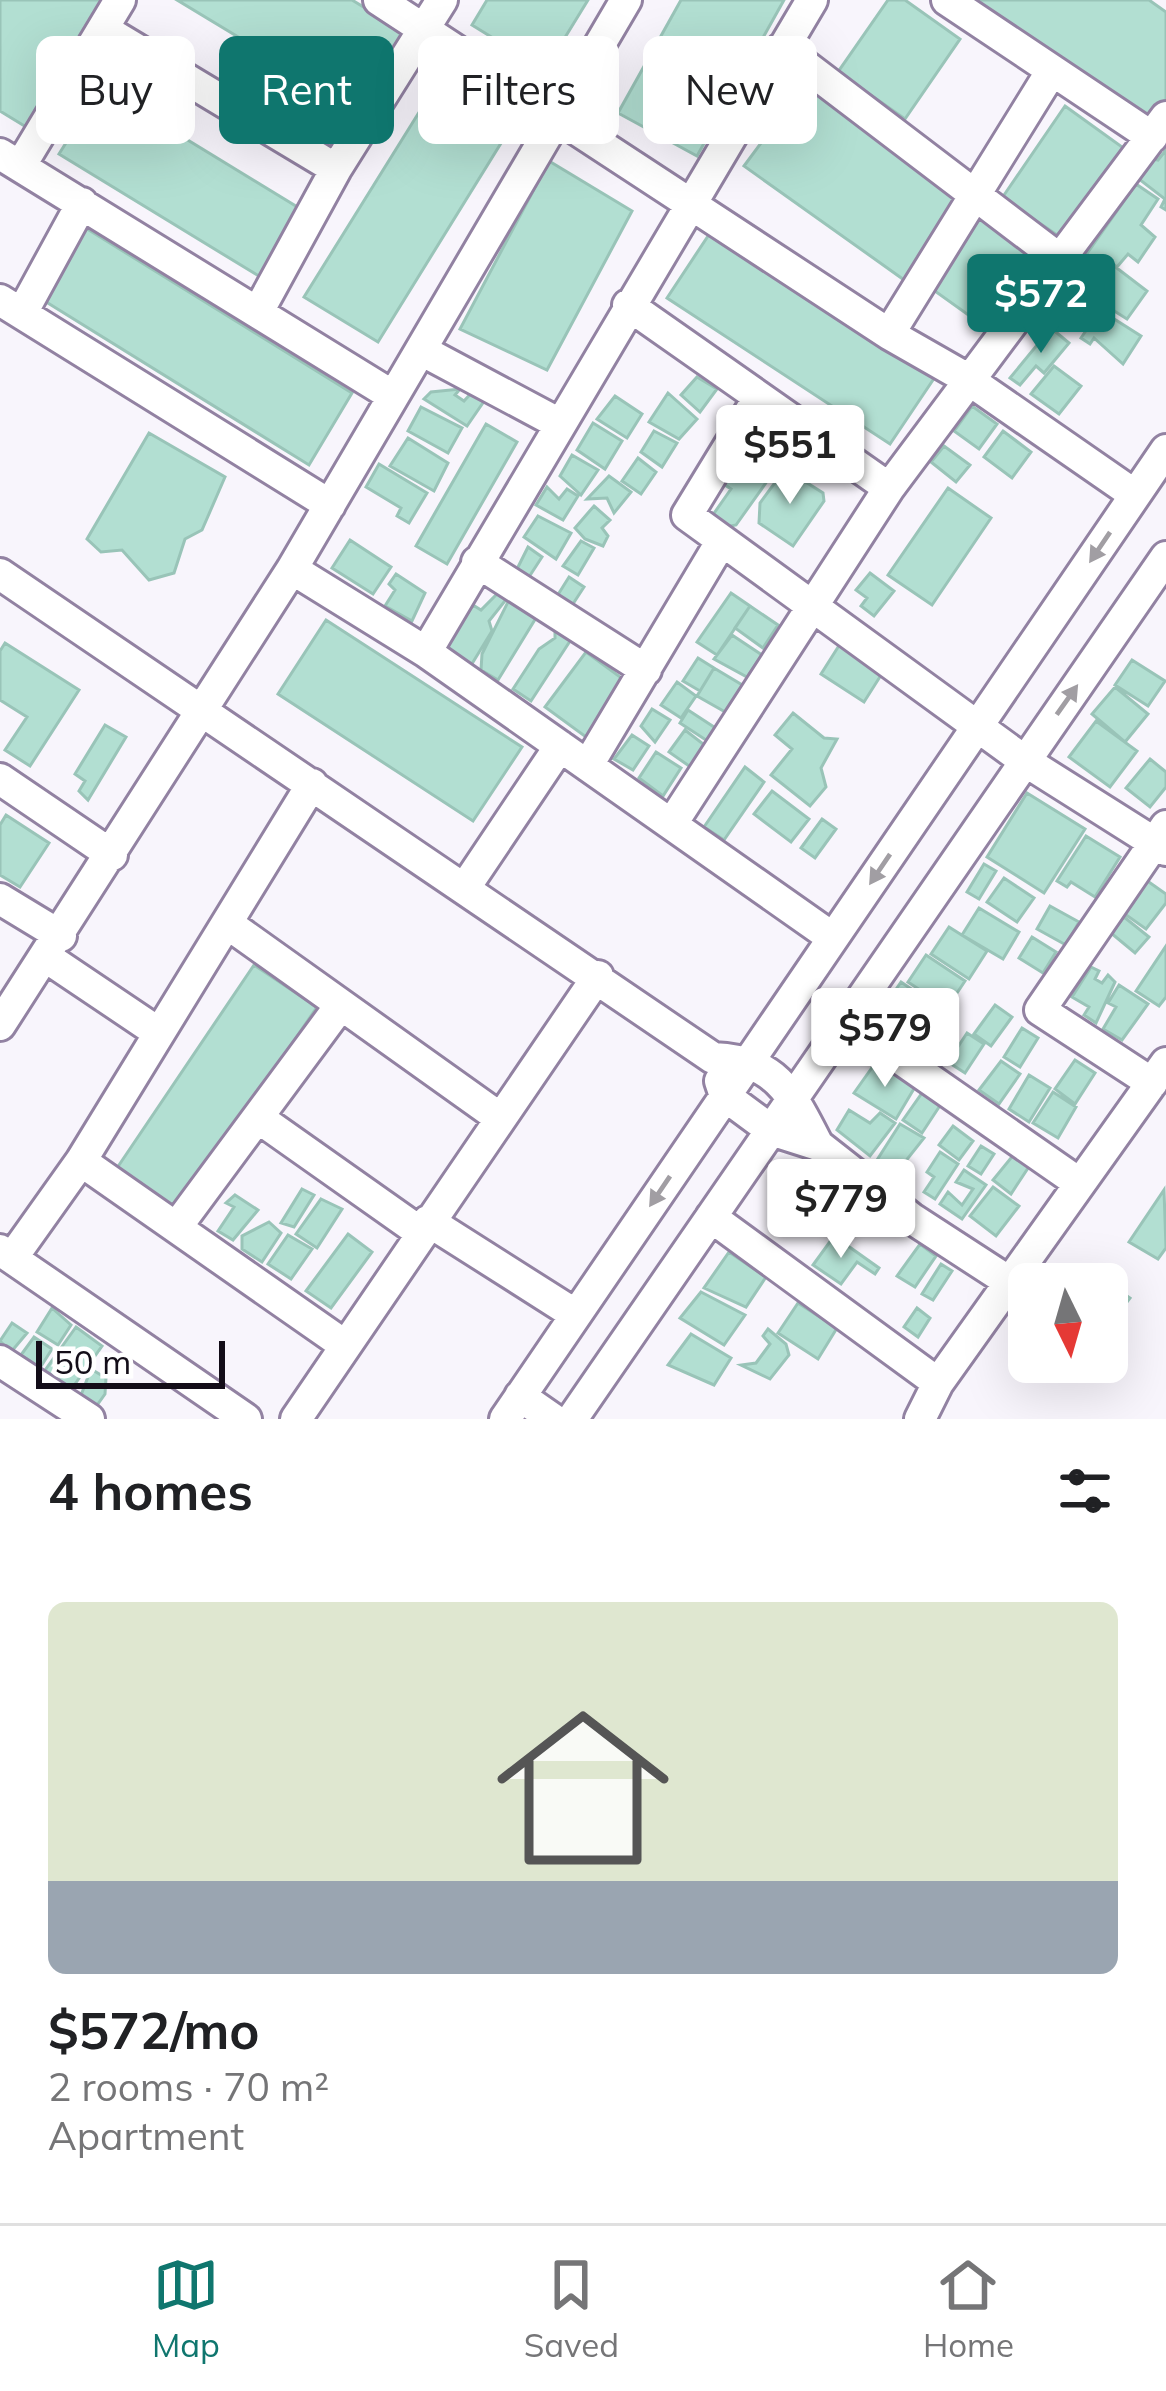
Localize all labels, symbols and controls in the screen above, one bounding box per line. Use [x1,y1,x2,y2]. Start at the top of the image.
chip: Buy [36,36,195,144]
chip: Rent [219,36,394,144]
chip: Filters [418,36,619,144]
chip: New [643,36,817,144]
pin: $572 [970,254,1112,356]
text: $572 [994,268,1088,317]
pin: $551 [719,405,861,507]
text: $551 [743,419,837,468]
one-way arrow [1089,531,1112,563]
one-way arrow [1055,684,1078,716]
one-way arrow [869,853,892,885]
pin: $579 [814,988,956,1090]
text: $579 [838,1002,932,1051]
pin: $779 [770,1159,912,1261]
text: $779 [794,1173,888,1222]
one-way arrow [649,1175,672,1207]
north arrow [1008,1263,1128,1383]
map controls [1008,1263,1128,1383]
scale bar [36,1335,225,1388]
text: 50 m [54,1341,131,1382]
icon: filters [1052,1458,1118,1524]
text: 4 homes [48,1459,253,1523]
icon: home [475,1680,691,1896]
text: $572/mo [48,1998,260,2062]
text: 2 rooms · 70 m² [48,2062,329,2111]
text: Apartment [48,2111,244,2160]
tab: Map [152,2252,220,2365]
tab: Saved [524,2252,619,2365]
tab: Home [923,2252,1014,2365]

